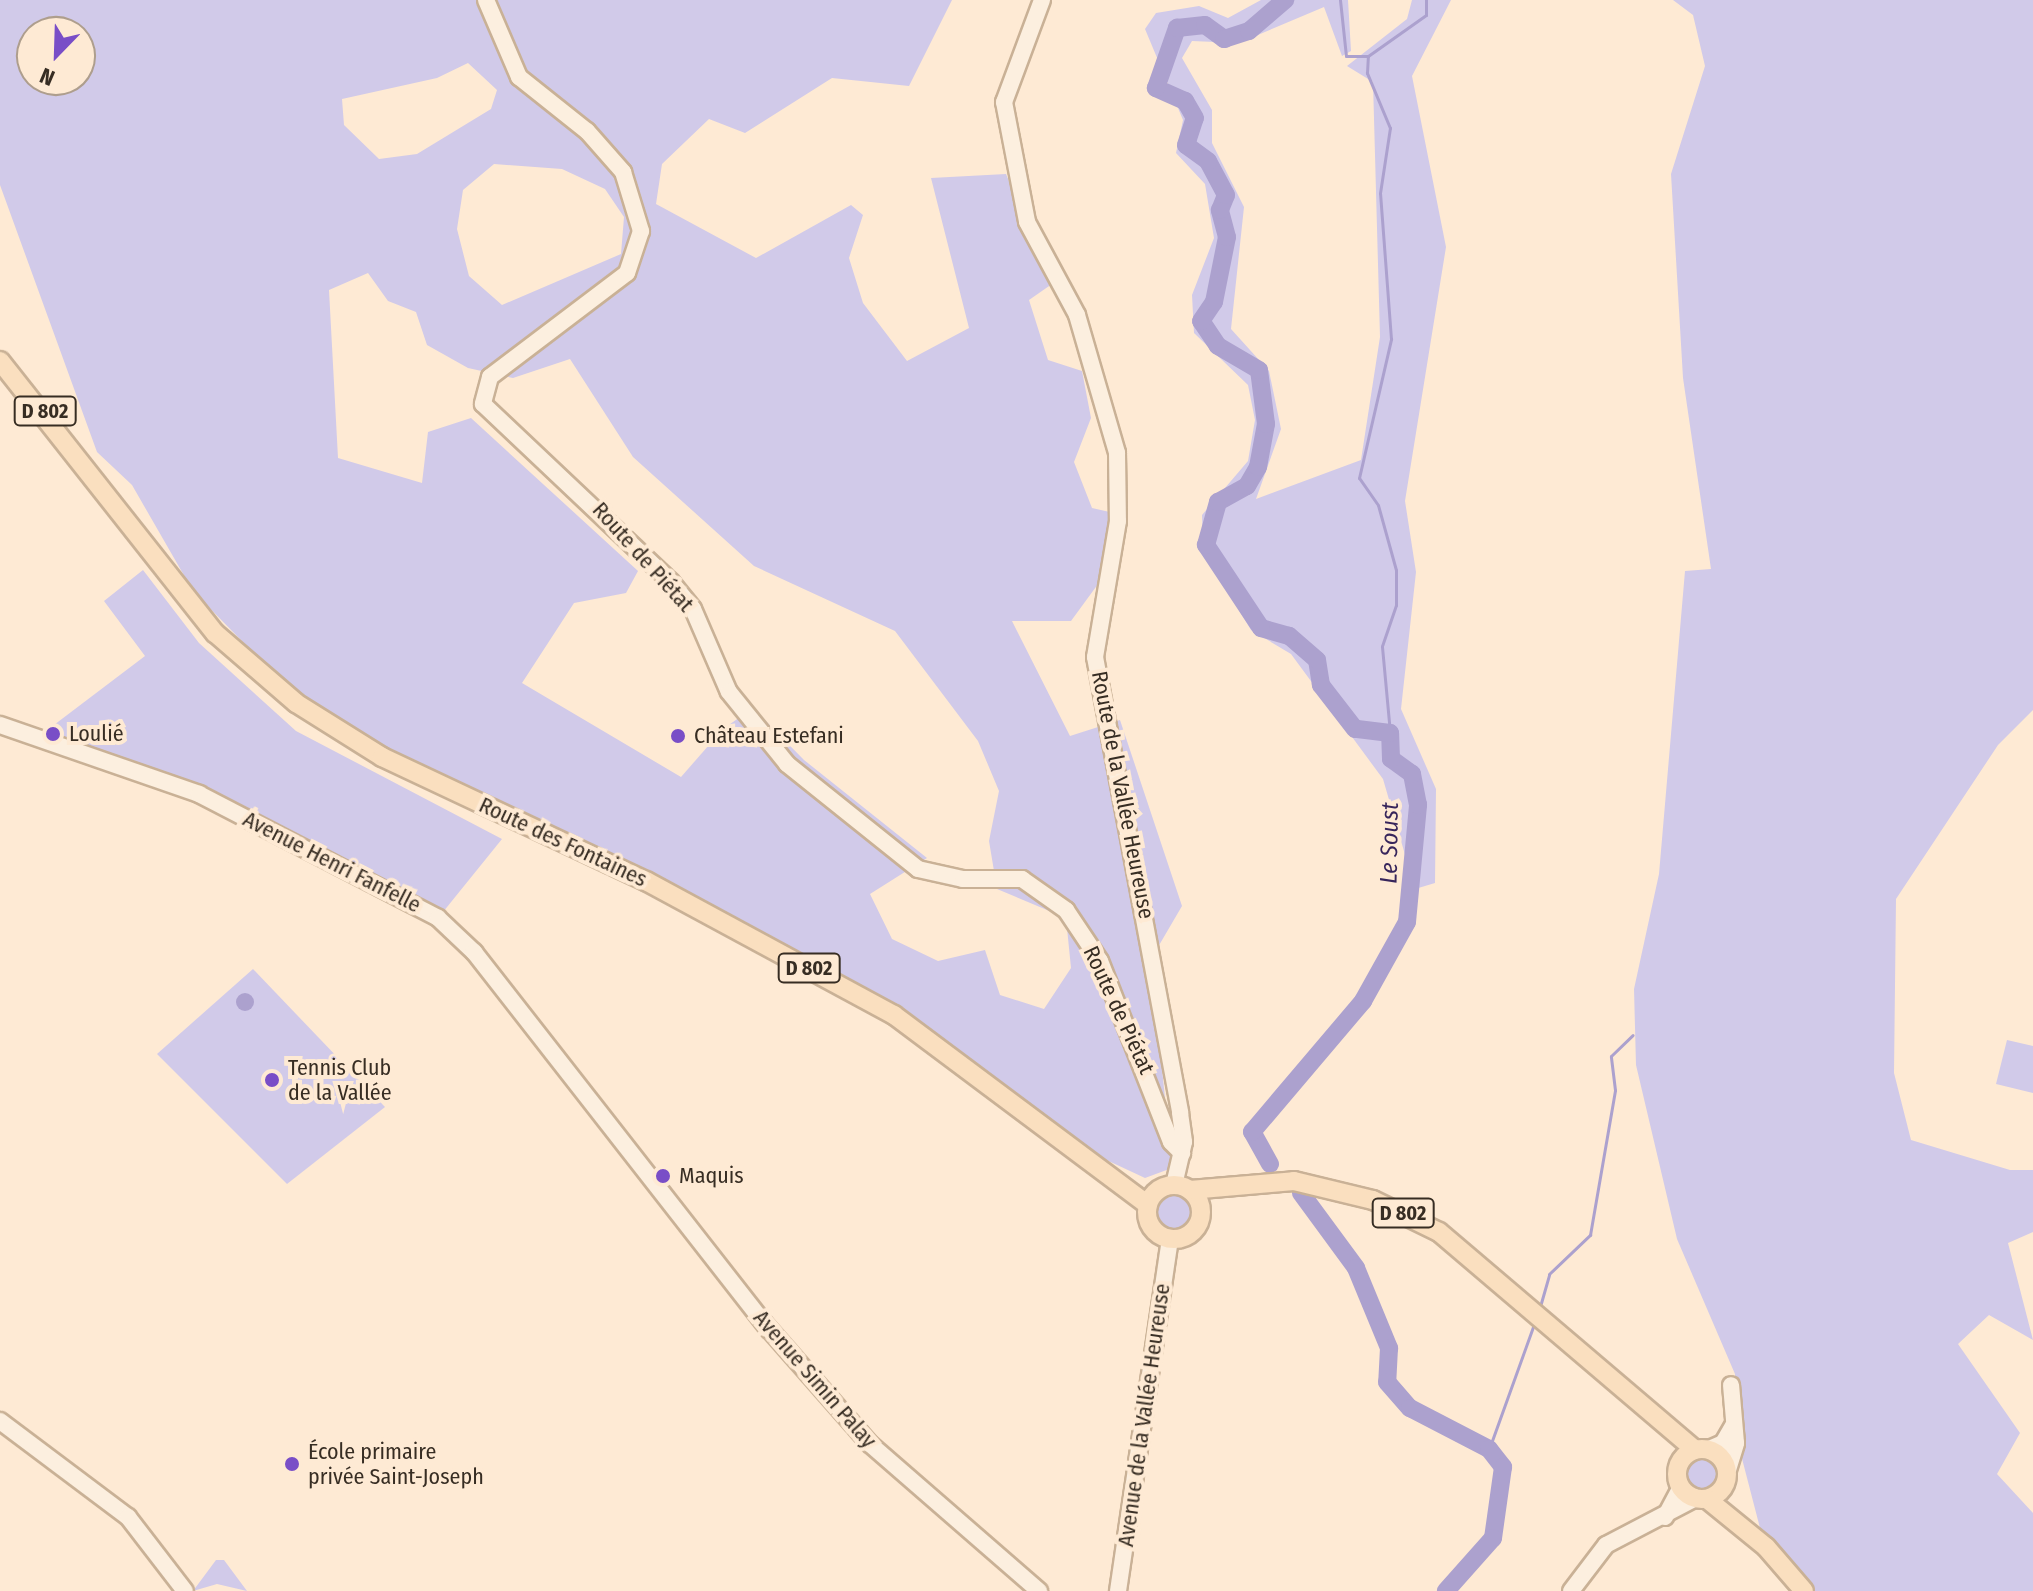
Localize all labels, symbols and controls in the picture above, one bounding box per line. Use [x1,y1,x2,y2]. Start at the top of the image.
north arrow [16,16,96,96]
text: N [36,62,59,92]
road number: D 802 [13,395,77,427]
street label: Route de Piétat [587,497,699,617]
street label: Route de la Vallée Heureuse [1086,669,1160,921]
place label: Loulié [69,721,124,747]
place label: Château Estefani [694,723,844,749]
marker: Loulié [44,725,62,743]
marker: Château Estefani [669,727,687,745]
street label: Route des Fontaines [475,792,651,892]
water label: Le Soust [1375,802,1405,884]
street label: Avenue Henri Fanfelle [239,806,425,918]
street label: Route de Piétat [1078,942,1160,1078]
road number: D 802 [777,952,841,984]
place label: Tennis Club de la Vallée [288,1054,392,1106]
marker: Tennis Club de la Vallée [263,1071,281,1089]
place label: Maquis [679,1163,744,1189]
marker: Maquis [654,1167,672,1185]
road number: D 802 [1371,1197,1435,1229]
street label: Avenue de la Vallée Heureuse [1112,1282,1176,1548]
street label: Avenue Simin Palay [748,1305,882,1453]
place label: École primaire privée Saint-Joseph [308,1438,484,1490]
marker: École primaire privée Saint-Joseph [283,1455,301,1473]

